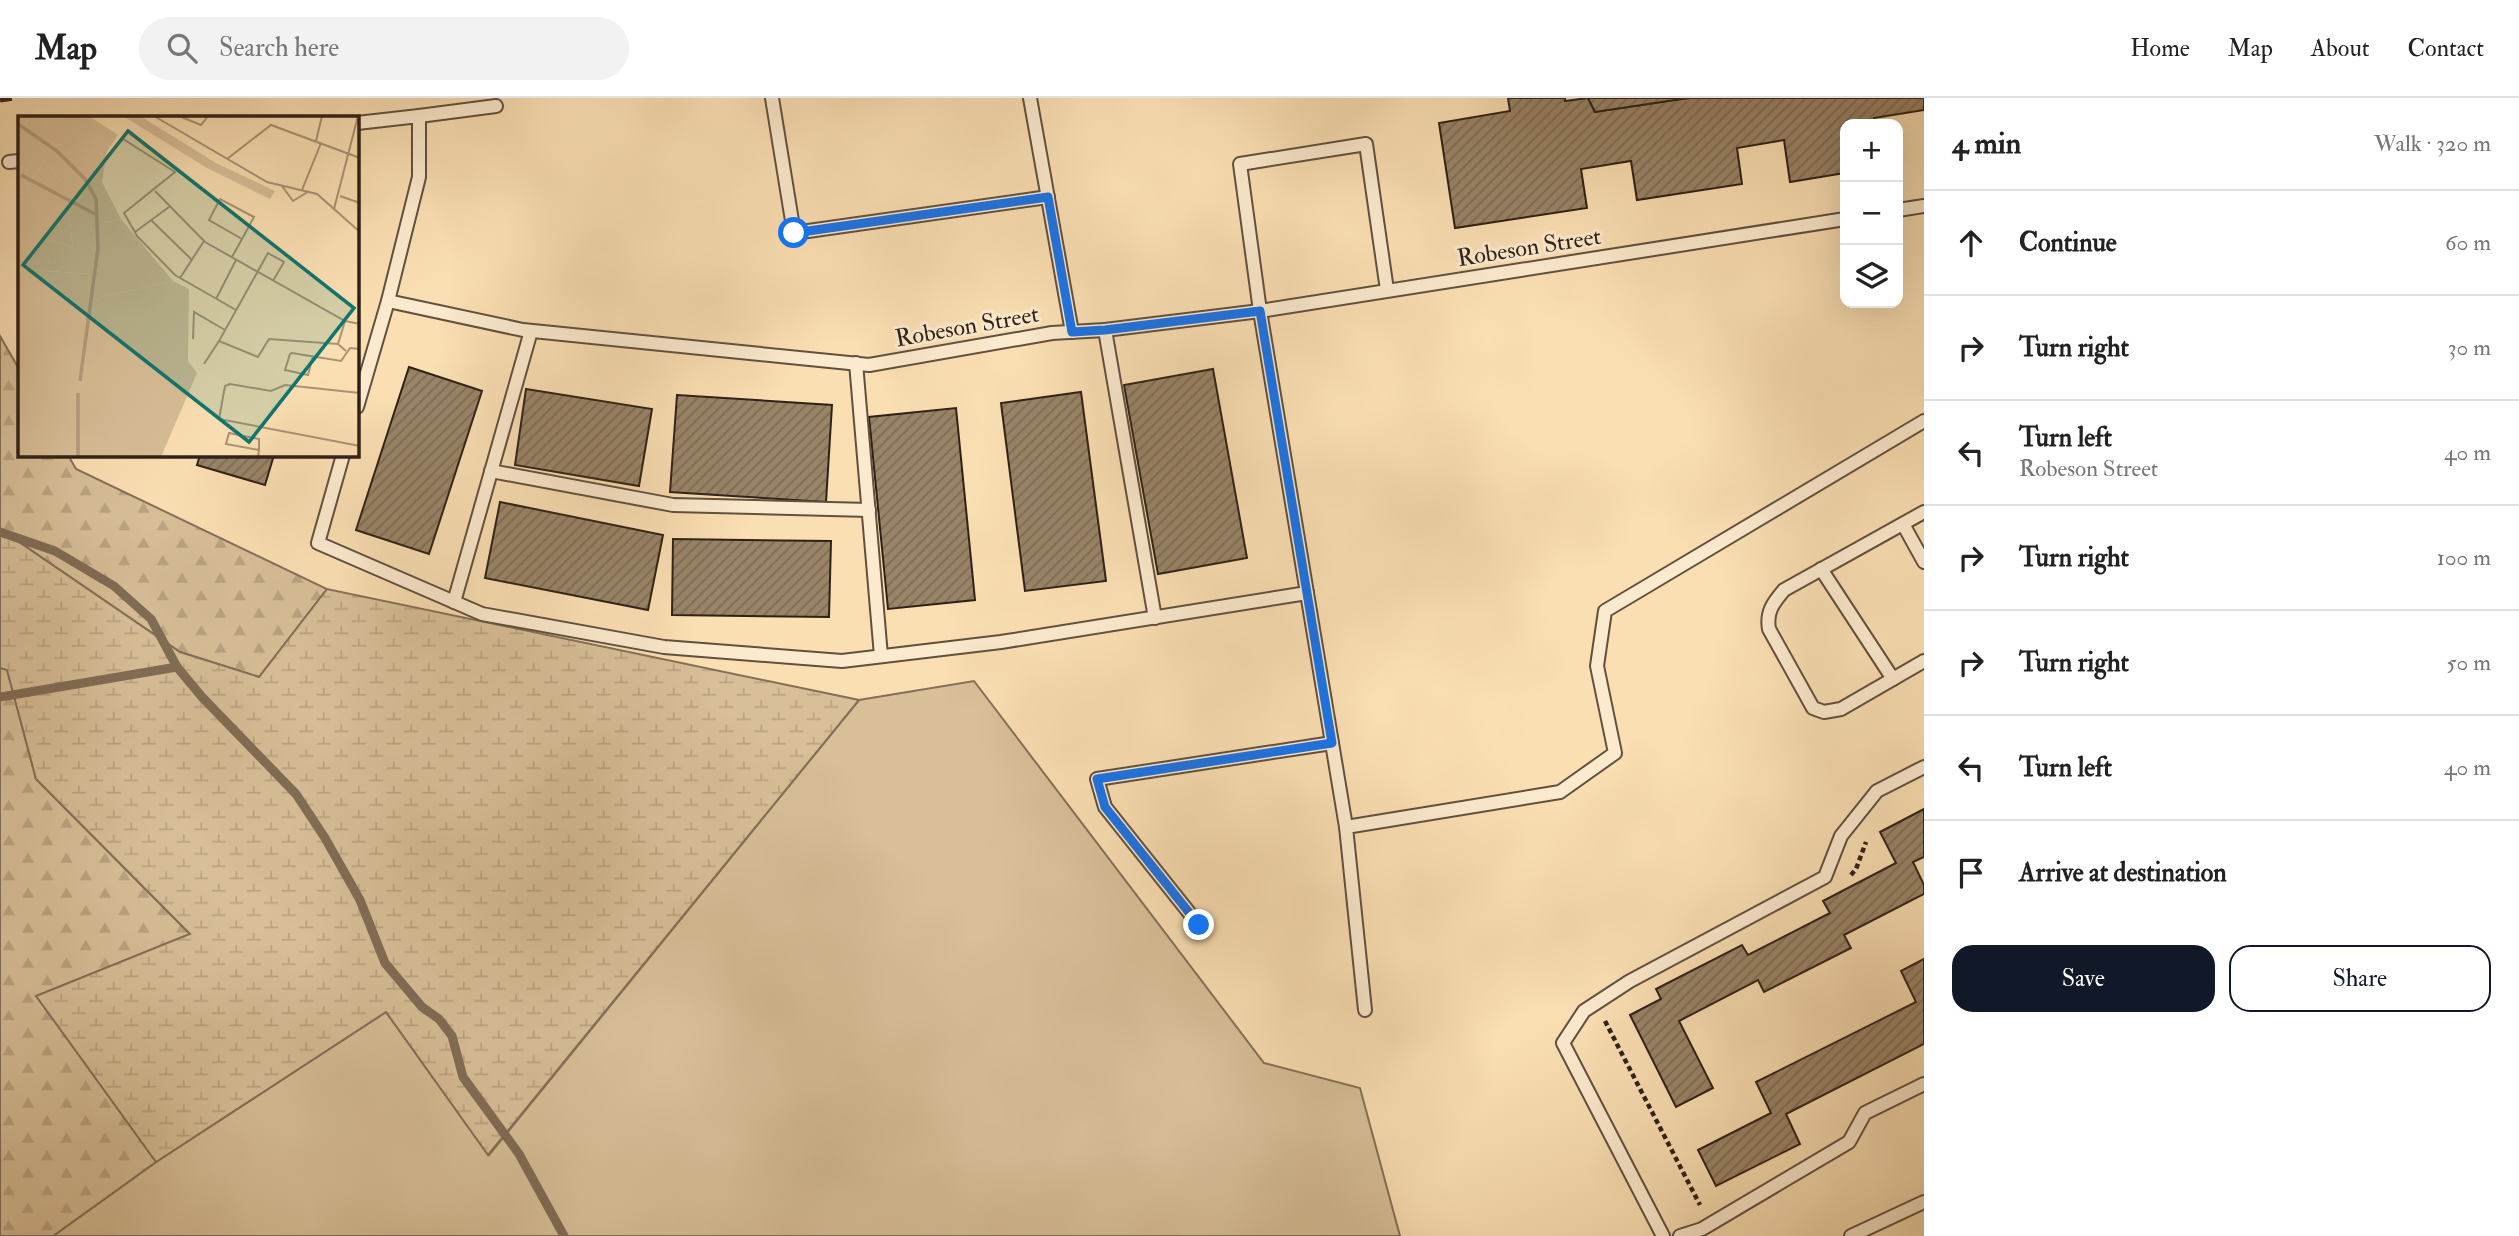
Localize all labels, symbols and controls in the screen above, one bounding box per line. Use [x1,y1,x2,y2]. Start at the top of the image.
search box [139,17,629,80]
text: Map [35,28,97,69]
icon: search [163,29,201,67]
text: Search here [219,32,339,64]
text: Home [2130,33,2190,64]
text: Map [2228,33,2273,64]
text: About [2311,33,2370,64]
text: Contact [2408,33,2484,64]
inset map [18,116,359,457]
map controls [1840,119,1903,308]
button: + [1840,119,1903,182]
text: 4 min [1952,125,2021,162]
text: Walk · 320 m [2374,129,2491,158]
button: − [1840,182,1903,245]
route start [778,217,809,248]
street label: Robeson Street [1455,221,1603,274]
icon: ahead [1952,224,1990,262]
text: Continue [2019,227,2117,259]
text: 60 m [2445,228,2491,257]
button: layers [1840,245,1903,308]
street label: Robeson Street [893,299,1042,354]
icon: right [1952,329,1990,367]
text: Turn right [2019,332,2129,364]
text: 30 m [2448,333,2491,362]
text: Turn left [2019,422,2112,454]
icon: left [1952,434,1990,472]
text: 40 m [2444,438,2491,467]
text: Robeson Street [2019,454,2158,483]
icon: right [1952,539,1990,577]
text: Turn right [2019,542,2129,574]
text: 100 m [2437,543,2491,572]
icon: right [1952,644,1990,682]
text: Turn right [2019,647,2129,679]
text: 50 m [2447,648,2491,677]
icon: left [1952,749,1990,787]
text: Turn left [2019,752,2112,784]
text: 40 m [2444,753,2491,782]
icon: arrive [1952,854,1990,892]
text: Arrive at destination [2019,857,2227,889]
route end [1183,909,1214,940]
button: Save [1952,945,2215,1012]
button: Share [2229,945,2491,1012]

